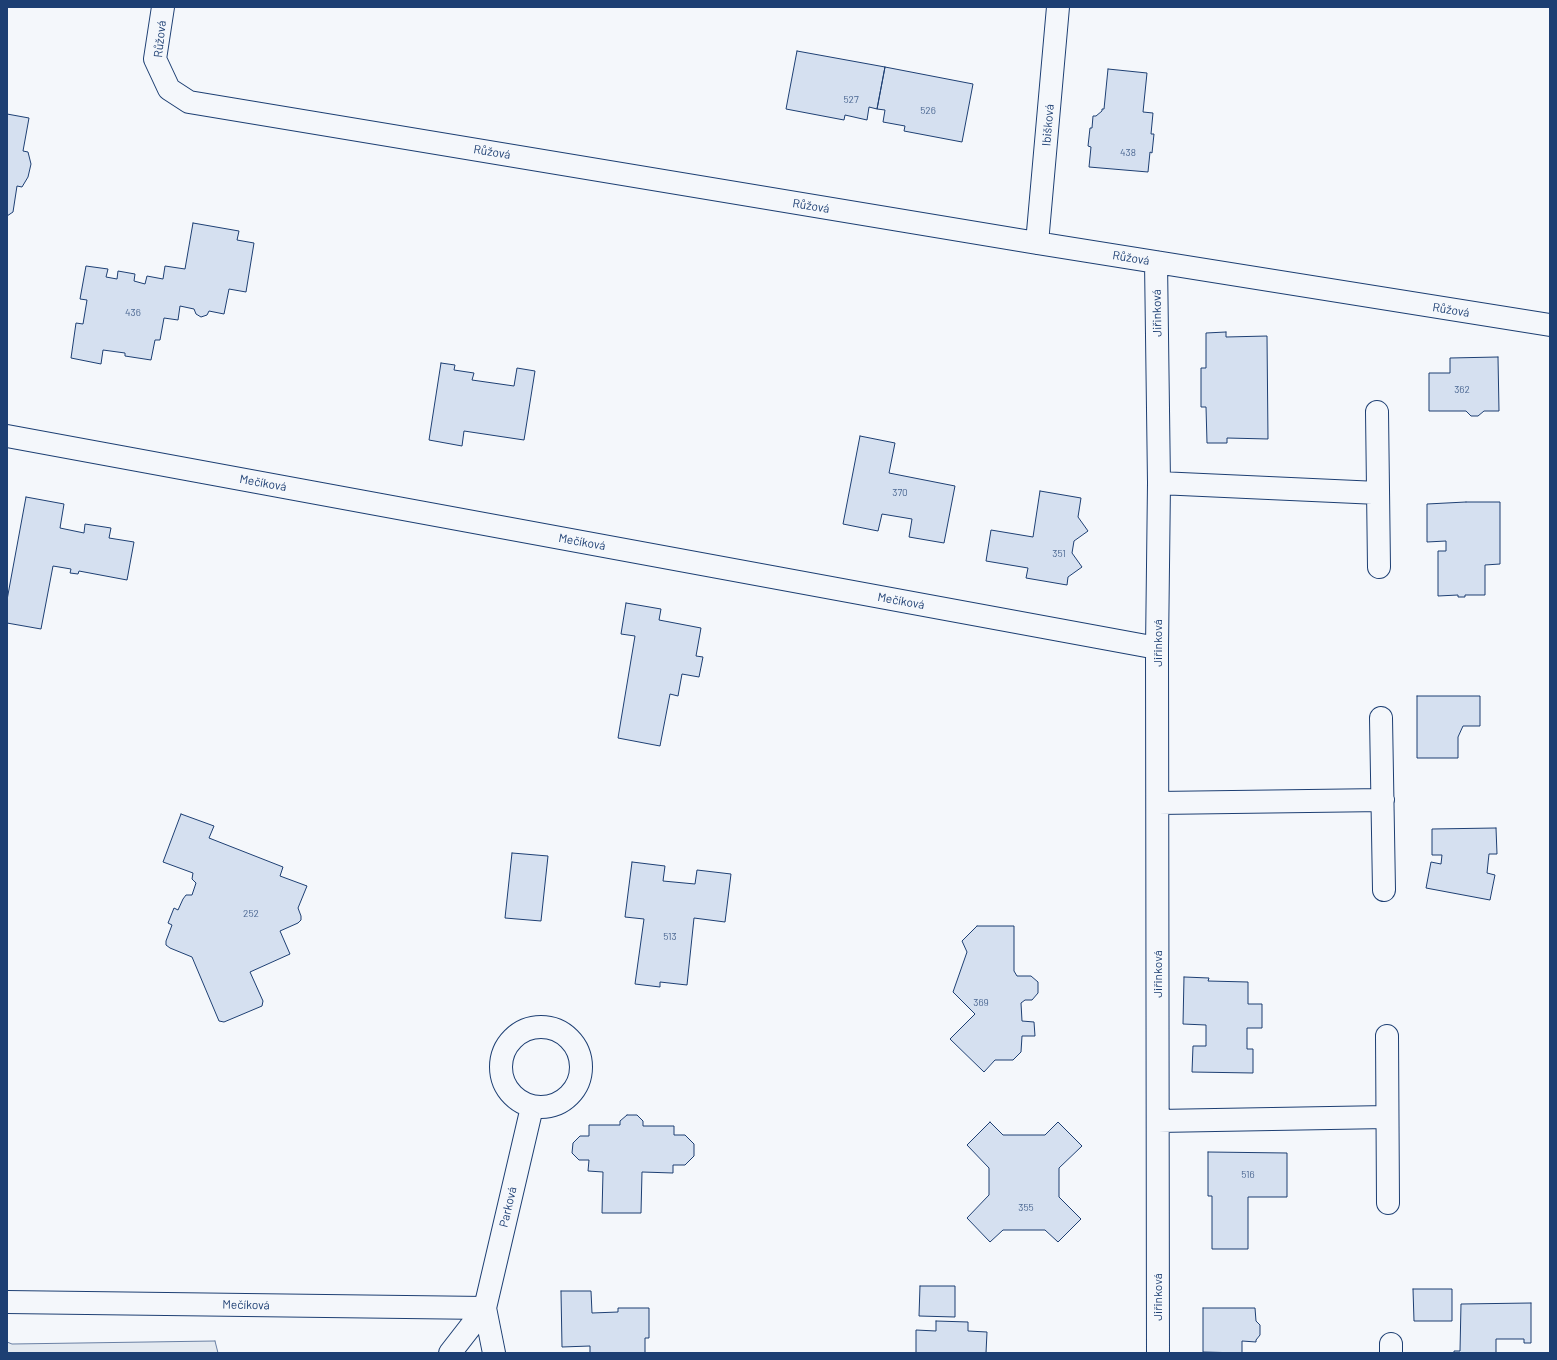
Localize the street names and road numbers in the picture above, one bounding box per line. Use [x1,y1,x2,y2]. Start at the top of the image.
street label: Růžová [151,20,169,58]
street label: Ibišková [1039,103,1057,147]
street label: Růžová [473,142,511,162]
street label: Růžová [792,196,830,216]
street label: Růžová [1112,248,1150,268]
street label: Jiřinková [1149,289,1165,337]
street label: Růžová [1432,300,1470,320]
street label: Mečíková [238,472,288,494]
street label: Mečíková [557,531,607,553]
street label: Mečíková [876,590,926,612]
street label: Jiřinková [1151,619,1165,667]
street label: Jiřinková [1151,950,1165,998]
street label: Parková [496,1185,520,1229]
street label: Jiřinková [1151,1273,1165,1321]
street label: Mečíková [222,1297,270,1313]

